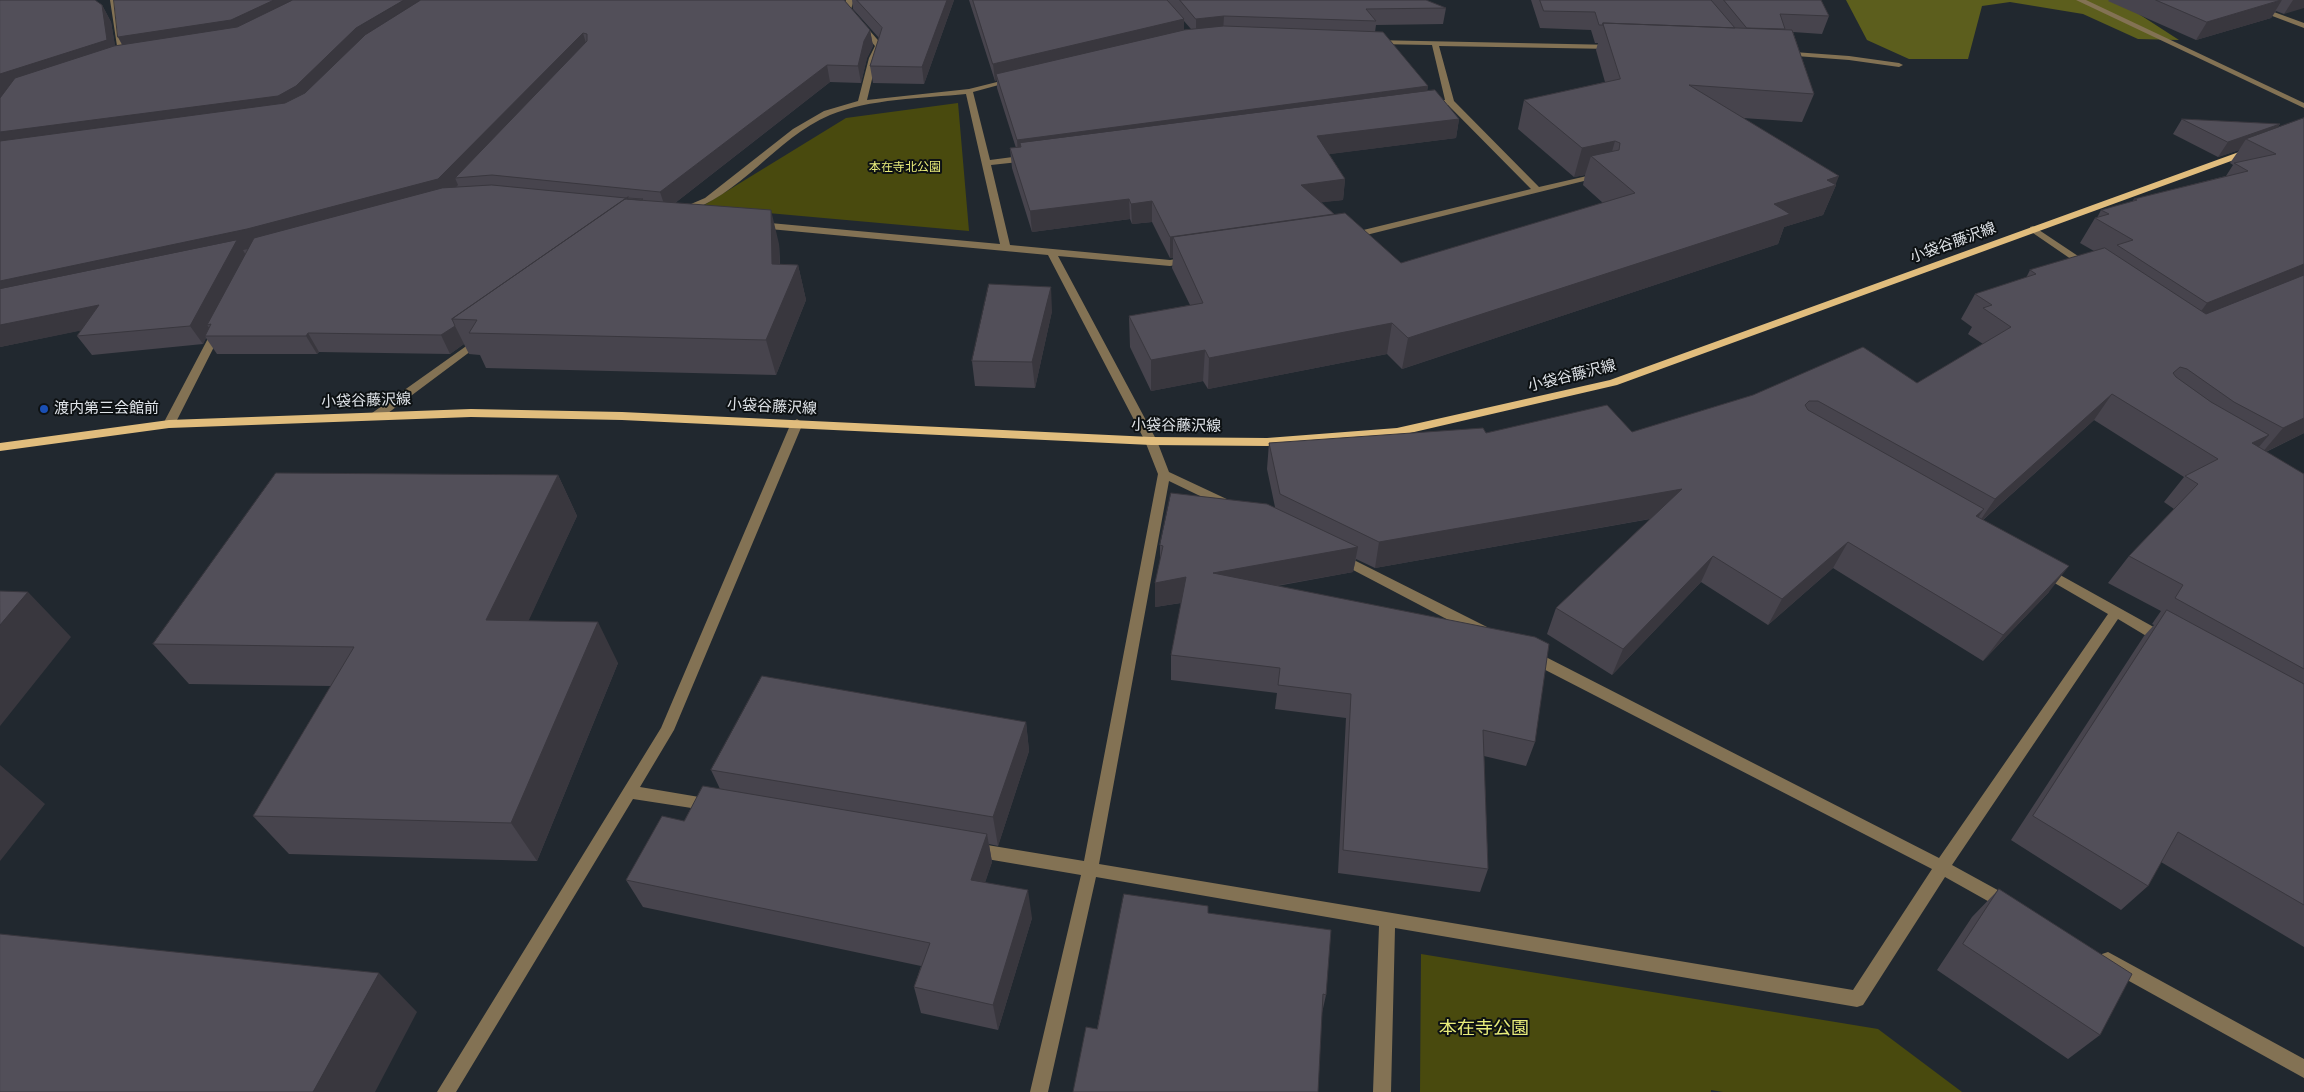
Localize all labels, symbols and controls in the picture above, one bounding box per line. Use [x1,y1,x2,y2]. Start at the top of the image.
park label: 本在寺北公園 [869,161,941,175]
street label: 小袋谷藤沢線 [1908,219,1998,267]
street label: 小袋谷藤沢線 [1526,356,1618,396]
street label: 小袋谷藤沢線 [321,390,411,412]
street label: 小袋谷藤沢線 [727,396,817,418]
place label: 渡内第三会館前 [54,400,159,418]
marker: 渡内第三会館前 [38,403,50,415]
street label: 小袋谷藤沢線 [1131,416,1221,436]
park label: 本在寺公園 [1439,1018,1529,1040]

